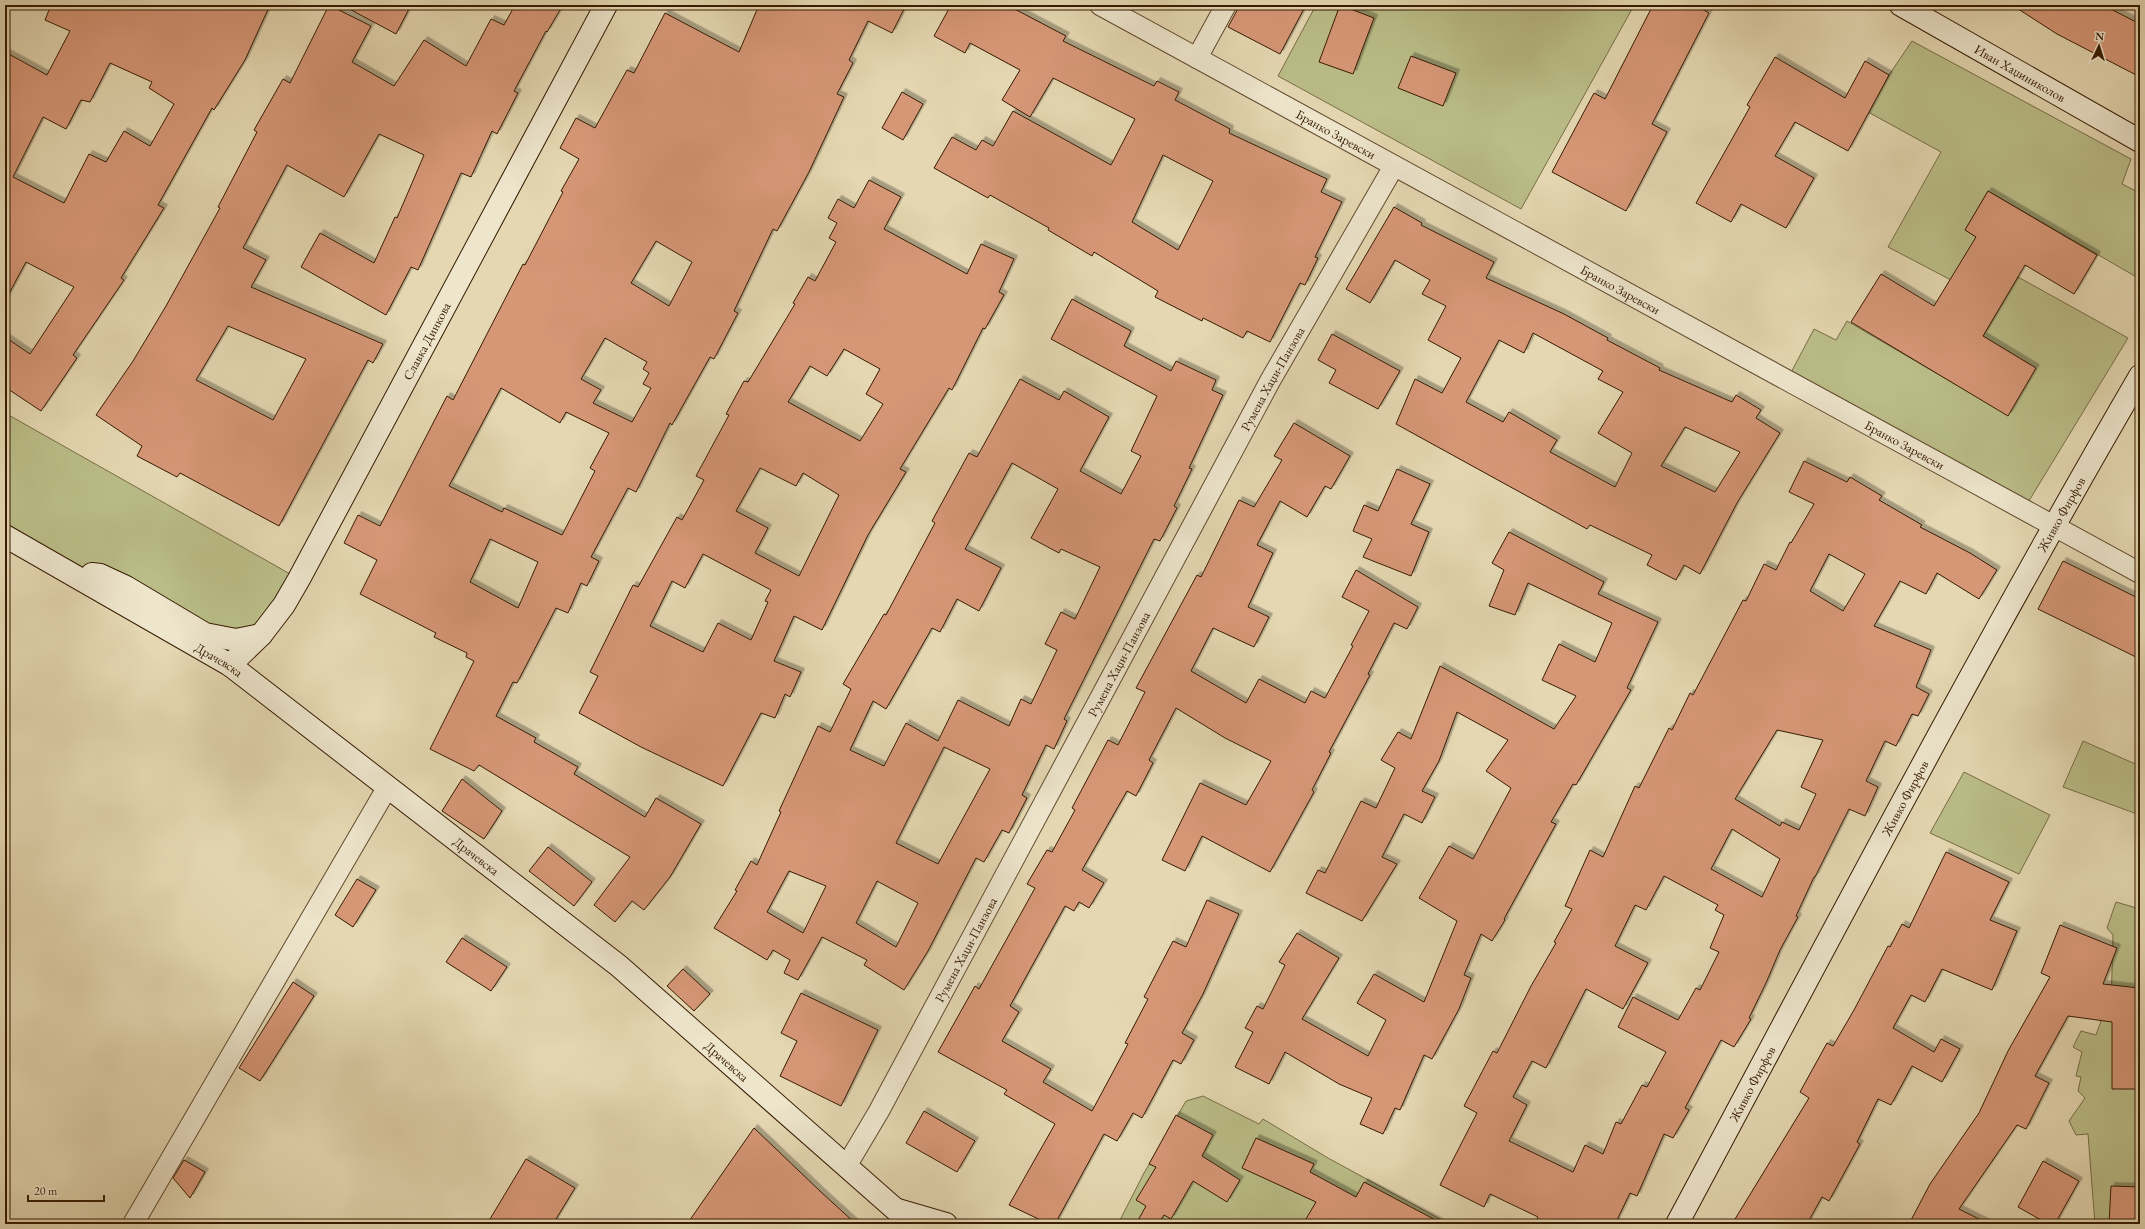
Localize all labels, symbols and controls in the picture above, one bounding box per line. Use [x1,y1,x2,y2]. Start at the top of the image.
north arrow [2079,26,2119,66]
text: N [2095,29,2105,43]
street label: Иван Хаџиниколов [1971,40,2069,106]
street label: Бранко Заревски [1293,105,1379,163]
street label: Бранко Заревски [1578,261,1663,318]
street label: Славка Динкова [399,298,455,383]
street label: Румена Хаџи-Панзова [1236,323,1309,434]
street label: Бранко Заревски [1862,416,1948,473]
street label: Живко Фирфов [2033,473,2089,555]
street label: Румена Хаџи-Панзова [1083,608,1154,719]
street label: Драчевска [192,638,247,681]
street label: Живко Фирфов [1877,757,1932,840]
street label: Драчевска [450,833,503,879]
street label: Румена Хаџи-Панзова [930,893,1001,1005]
street label: Драчевска [701,1037,753,1086]
street label: Живко Фирфов [1724,1043,1779,1125]
scale bar [28,1177,104,1203]
text: 20 m [34,1183,58,1199]

